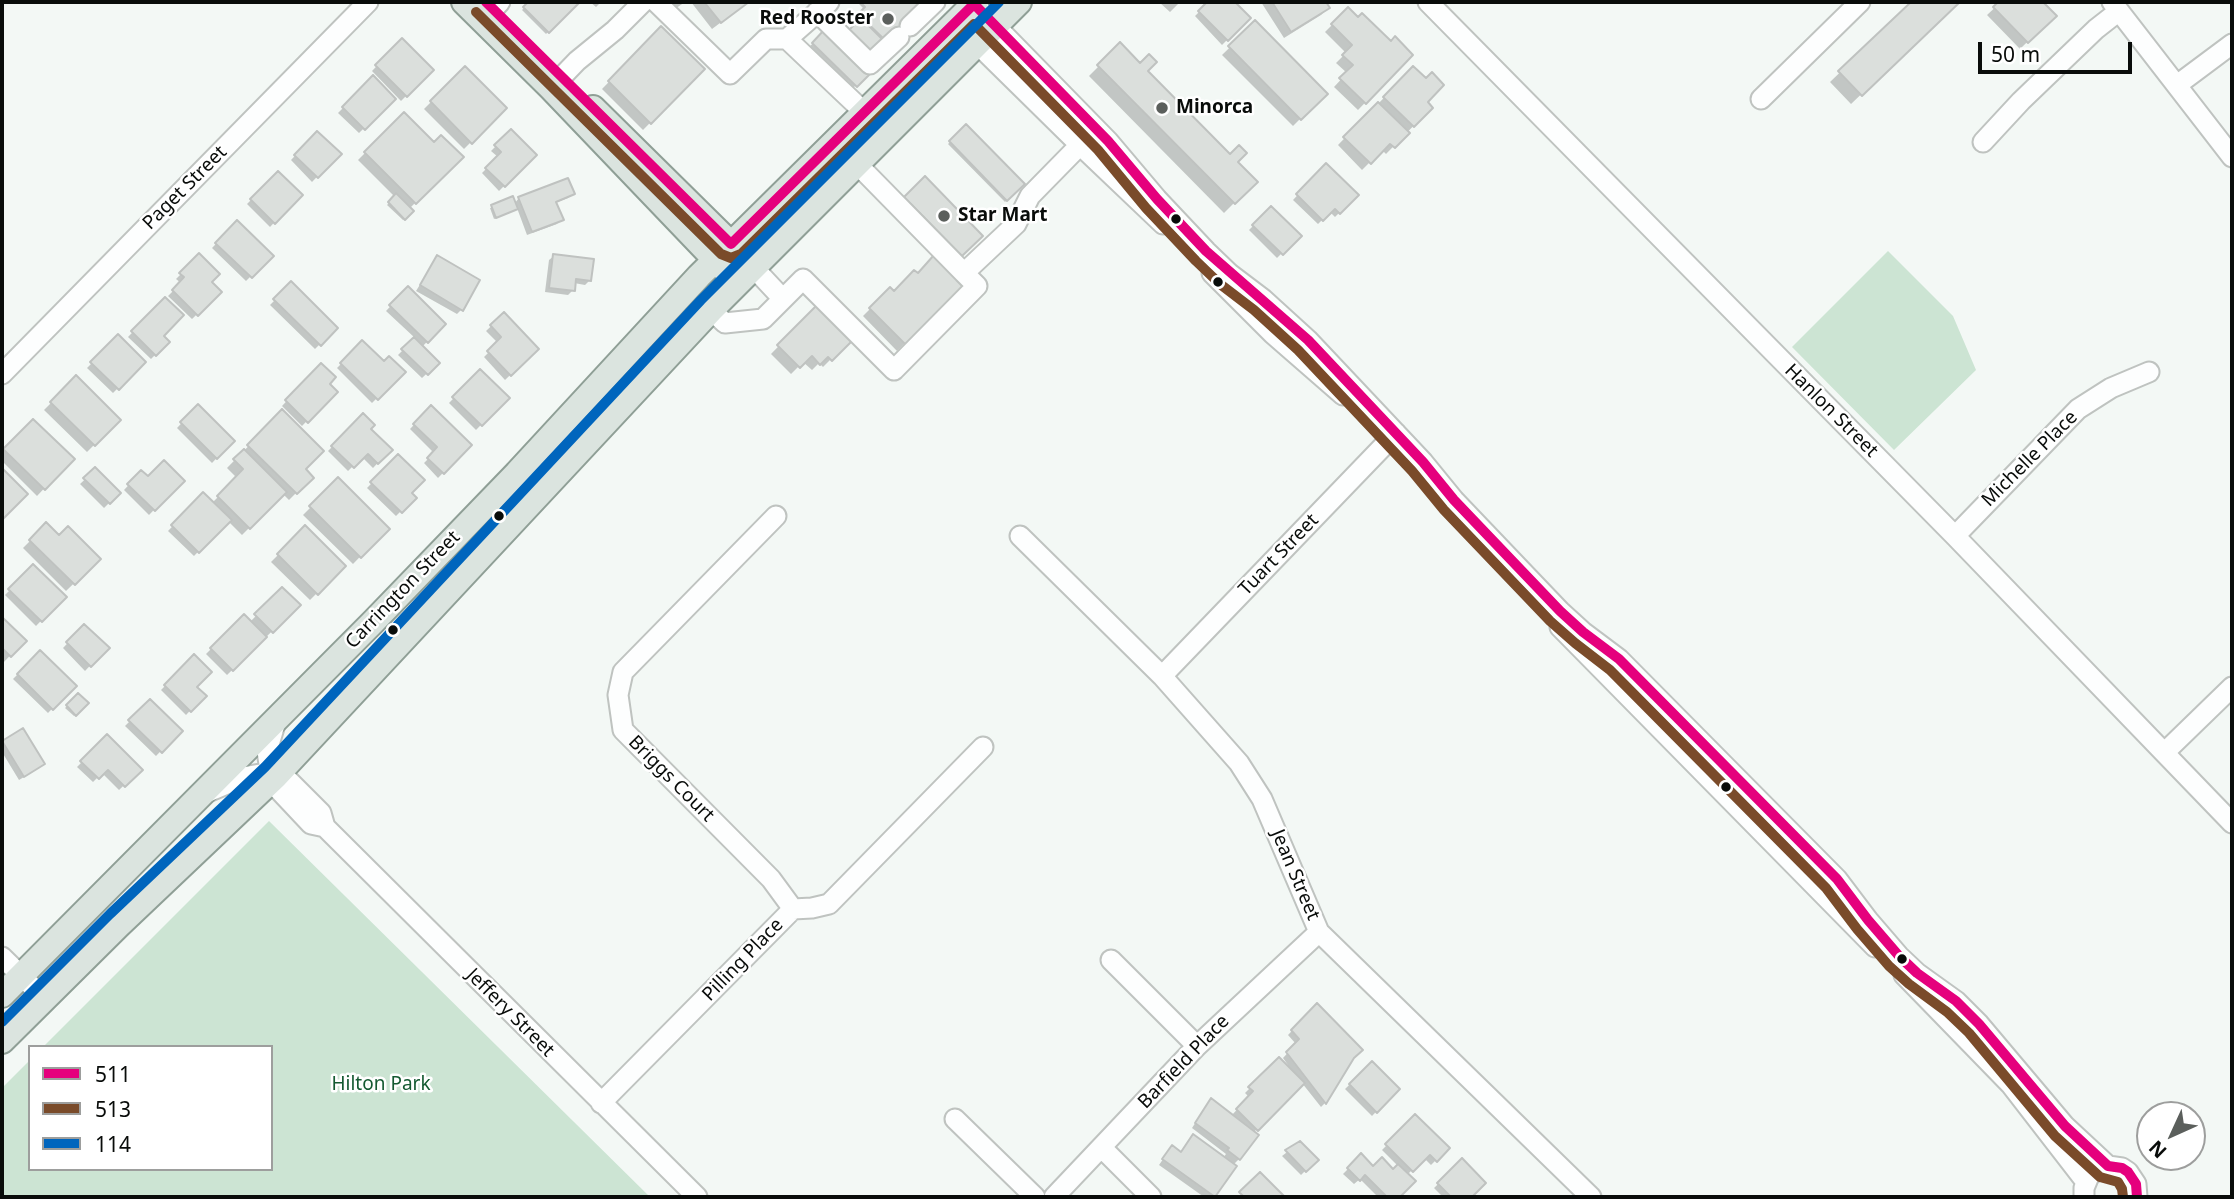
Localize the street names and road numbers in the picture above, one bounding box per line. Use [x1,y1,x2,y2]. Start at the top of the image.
street label: Paget Street [138,141,232,235]
street label: Hanlon Street [1780,360,1882,462]
street label: Michelle Place [1977,406,2083,512]
street label: Tuart Street [1234,509,1324,601]
street label: Carrington Street [341,526,465,654]
street label: Briggs Court [623,731,719,827]
street label: Jean Street [1266,826,1324,924]
street label: Pilling Place [698,914,788,1006]
street label: Jeffery Street [461,964,559,1062]
street label: Barfield Place [1134,1010,1234,1114]

